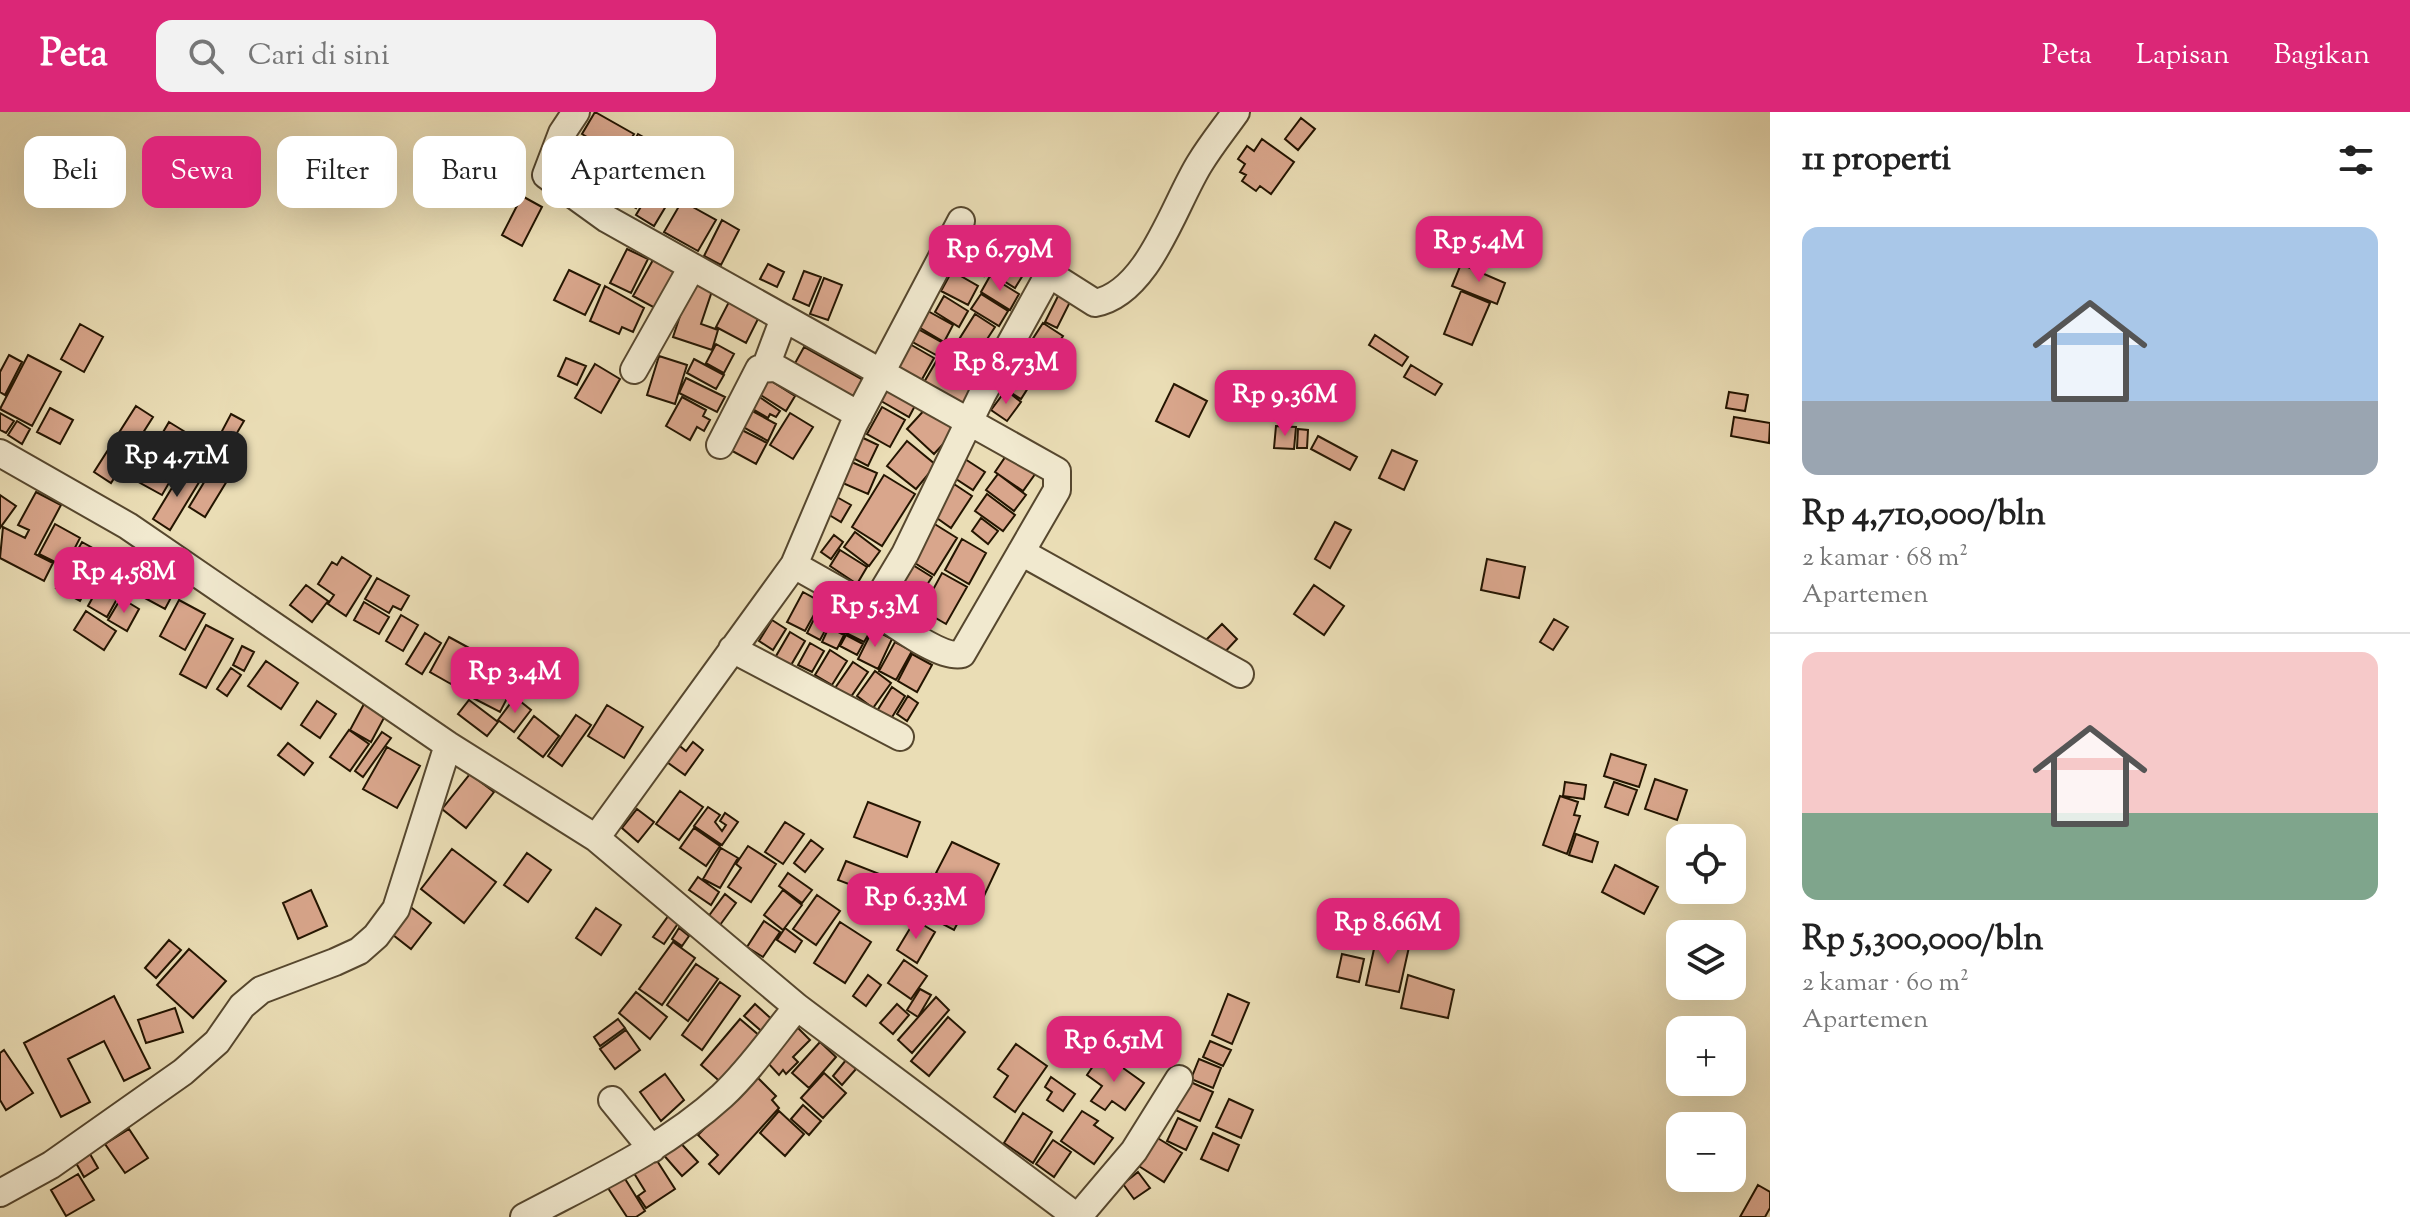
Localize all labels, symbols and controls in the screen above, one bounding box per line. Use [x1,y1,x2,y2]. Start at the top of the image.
search box [156,20,716,92]
text: Peta [40,29,108,83]
icon: search [184,34,228,78]
text: Cari di sini [248,35,390,78]
text: Peta [2042,36,2092,76]
text: Lapisan [2136,36,2230,76]
text: Bagikan [2274,36,2370,76]
chip: Beli [24,136,126,208]
chip: Sewa [142,136,261,208]
chip: Filter [277,136,397,208]
chip: Baru [413,136,526,208]
chip: Apartemen [542,136,734,208]
text: 11 properti [1802,136,1951,185]
icon: filters [2334,138,2378,182]
pin: Rp 5.4M [1405,216,1553,284]
text: Rp 5.4M [1434,223,1524,260]
pin: Rp 6.79M [917,225,1083,293]
text: Rp 6.79M [947,232,1053,269]
icon: home [2018,279,2162,423]
pin: Rp 8.73M [923,338,1089,406]
text: Rp 8.73M [953,345,1059,382]
pin: Rp 9.36M [1202,370,1368,438]
text: Rp 9.36M [1233,377,1337,414]
pin: Rp 4.71M [94,431,260,499]
text: Rp 4.71M [125,438,229,475]
text: Rp 4,710,000/bln [1802,491,2046,540]
text: 2 kamar · 68 m² [1802,540,1968,577]
pin: Rp 4.58M [41,547,207,615]
text: Rp 4.58M [72,554,176,591]
text: Apartemen [1802,577,1928,614]
pin: Rp 5.3M [801,581,949,649]
text: Rp 5.3M [831,588,919,625]
pin: Rp 3.4M [441,647,589,715]
text: Rp 3.4M [469,654,561,691]
icon: home [2018,704,2162,848]
map controls [1666,824,1746,1192]
button: locate [1666,824,1746,904]
pin: Rp 6.33M [833,873,999,941]
text: Rp 6.33M [865,880,967,917]
pin: Rp 8.66M [1305,898,1471,966]
text: Rp 8.66M [1335,905,1441,942]
text: Rp 5,300,000/bln [1802,916,2043,965]
button: layers [1666,920,1746,1000]
text: 2 kamar · 60 m² [1802,965,1969,1002]
text: Apartemen [1802,1002,1928,1039]
pin: Rp 6.51M [1031,1016,1197,1084]
button: + [1666,1016,1746,1096]
text: Rp 6.51M [1065,1023,1163,1060]
button: − [1666,1112,1746,1192]

